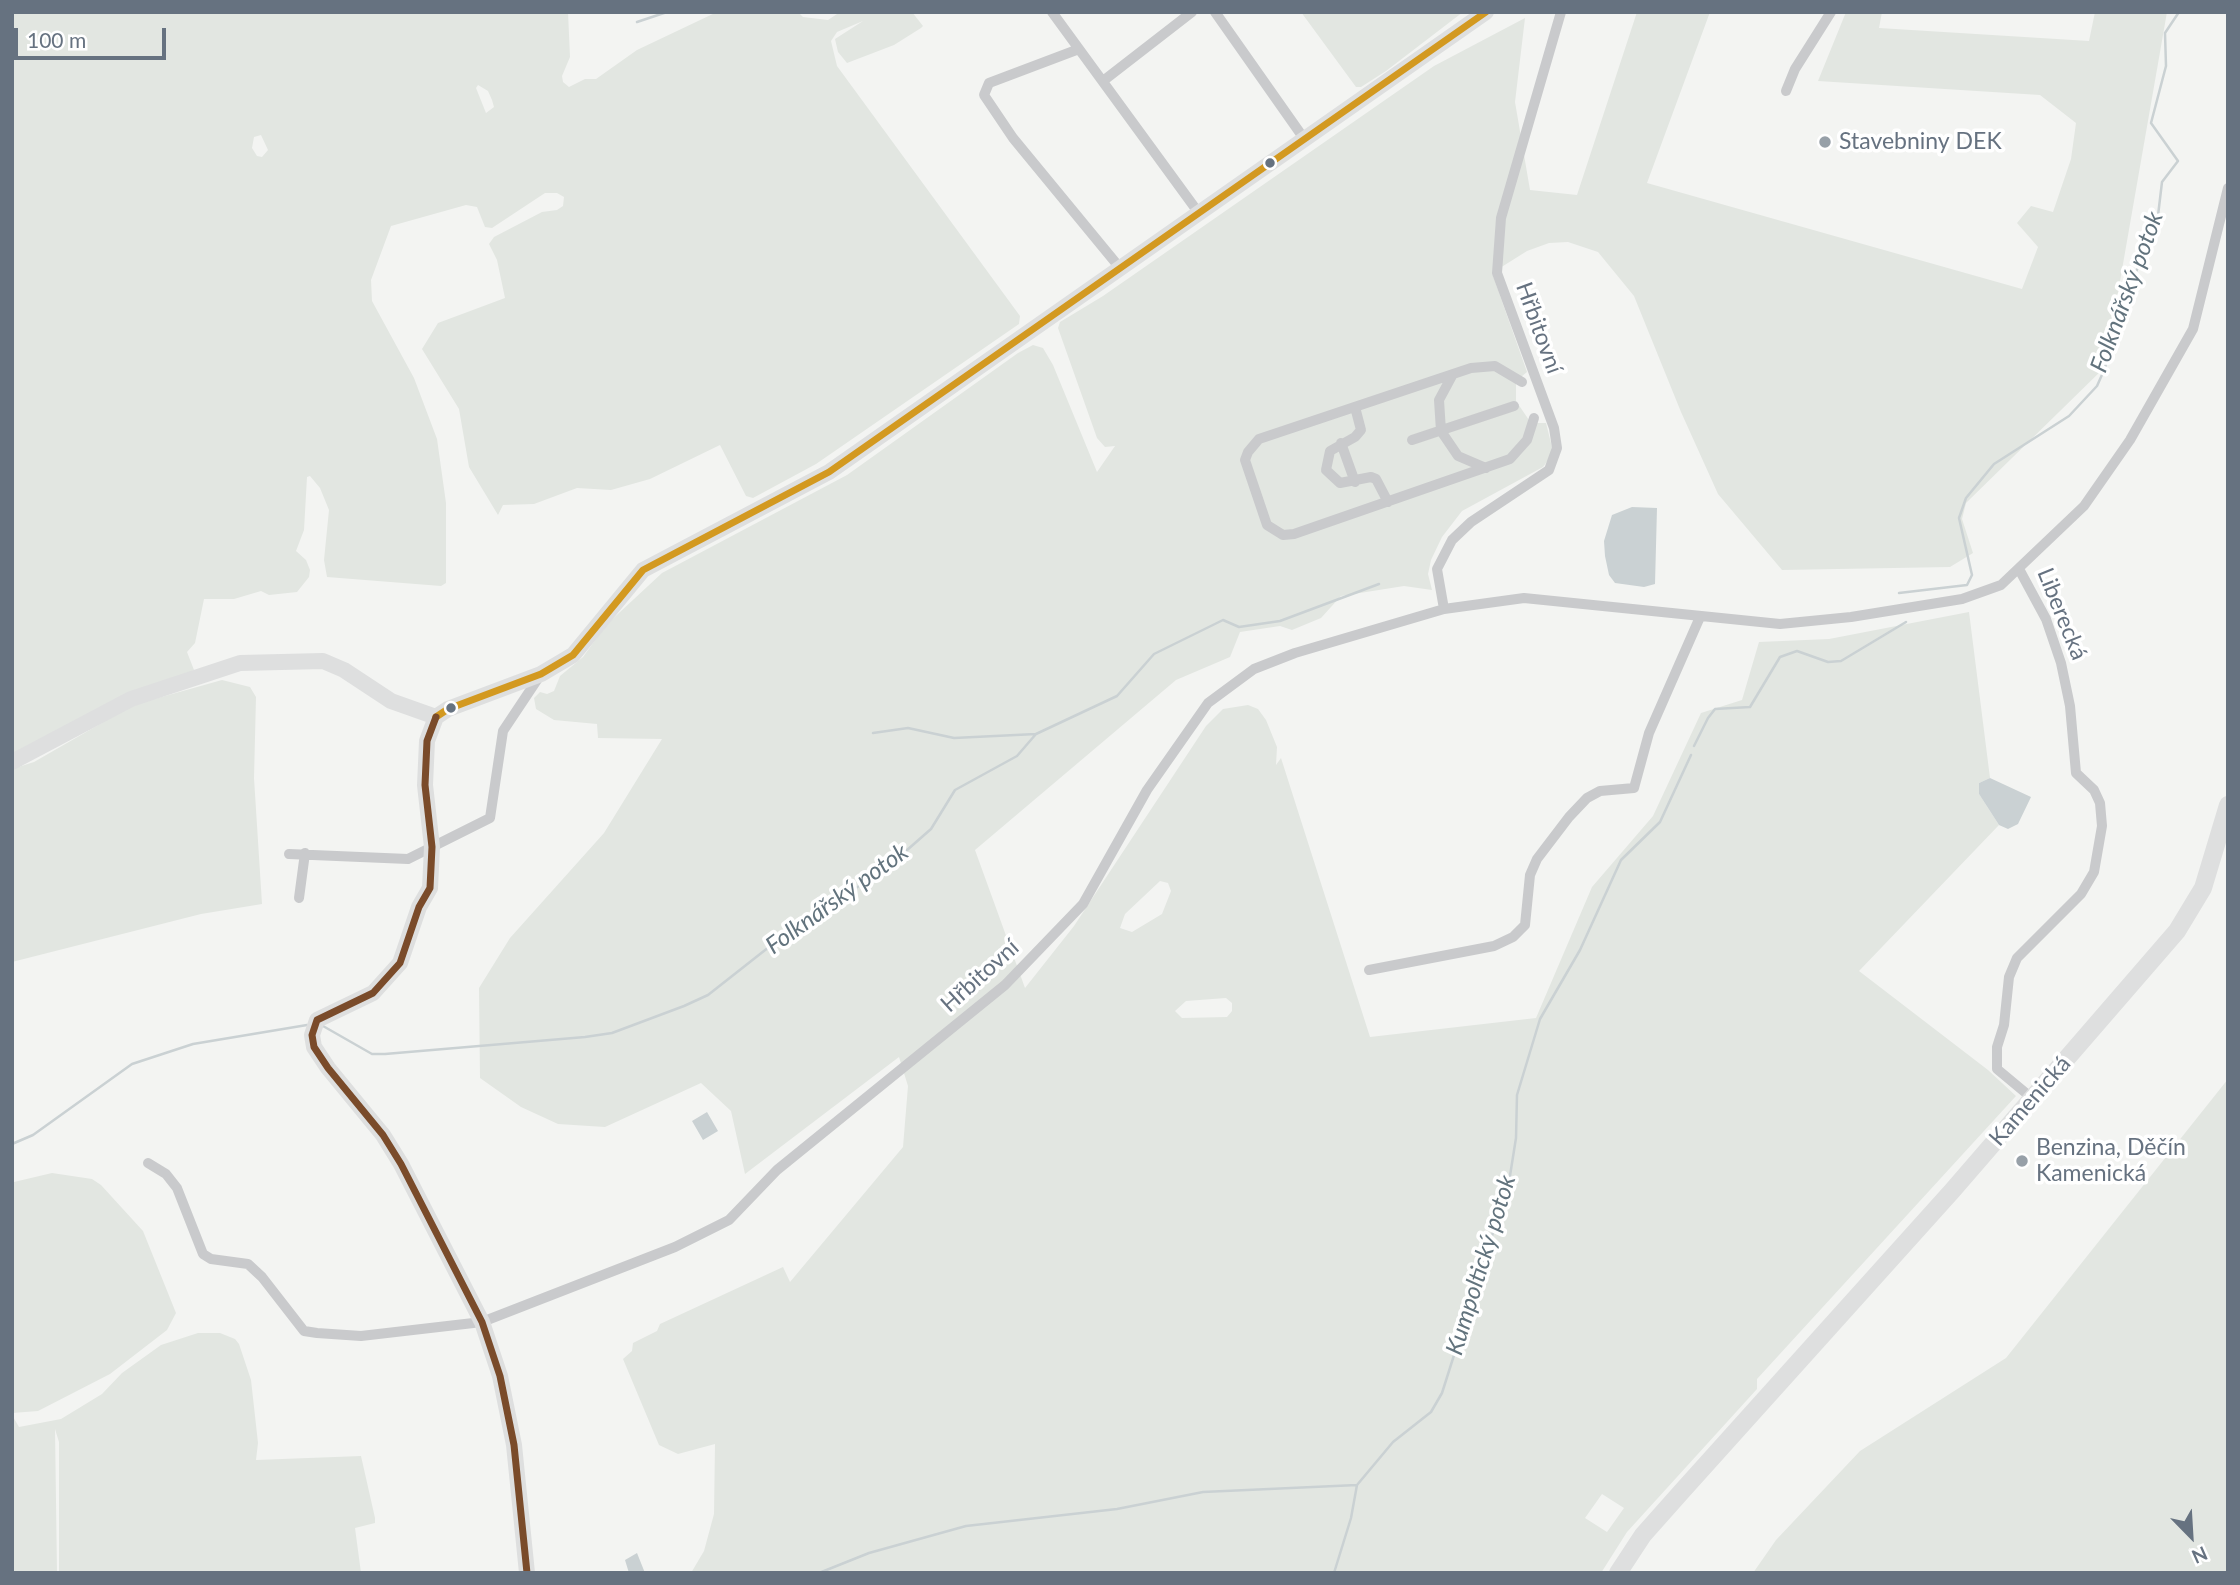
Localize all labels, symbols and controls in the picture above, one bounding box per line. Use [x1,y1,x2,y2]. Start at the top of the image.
scale bar [18,14,170,58]
text: 100 m [27,27,86,52]
place label: Stavebniny DEK [1839,128,2002,156]
marker: Stavebniny DEK [1817,134,1833,150]
unlabelled marker [1263,156,1277,170]
water label: Folknářský potok [2085,208,2169,376]
street label: Hřbitovní [1510,279,1568,377]
street label: Liberecká [2031,564,2093,664]
unlabelled marker [444,701,458,715]
water label: Folknářský potok [760,838,914,960]
street label: Hřbitovní [935,934,1025,1018]
street label: Kamenická [1983,1050,2077,1152]
place label: Benzina, Děčín Kamenická [2036,1134,2186,1188]
marker: Benzina, Děčín Kamenická [2014,1153,2030,1169]
water label: Kumpoltický potok [1440,1172,1522,1358]
north arrow [2156,1501,2226,1571]
text: N [2188,1542,2211,1569]

